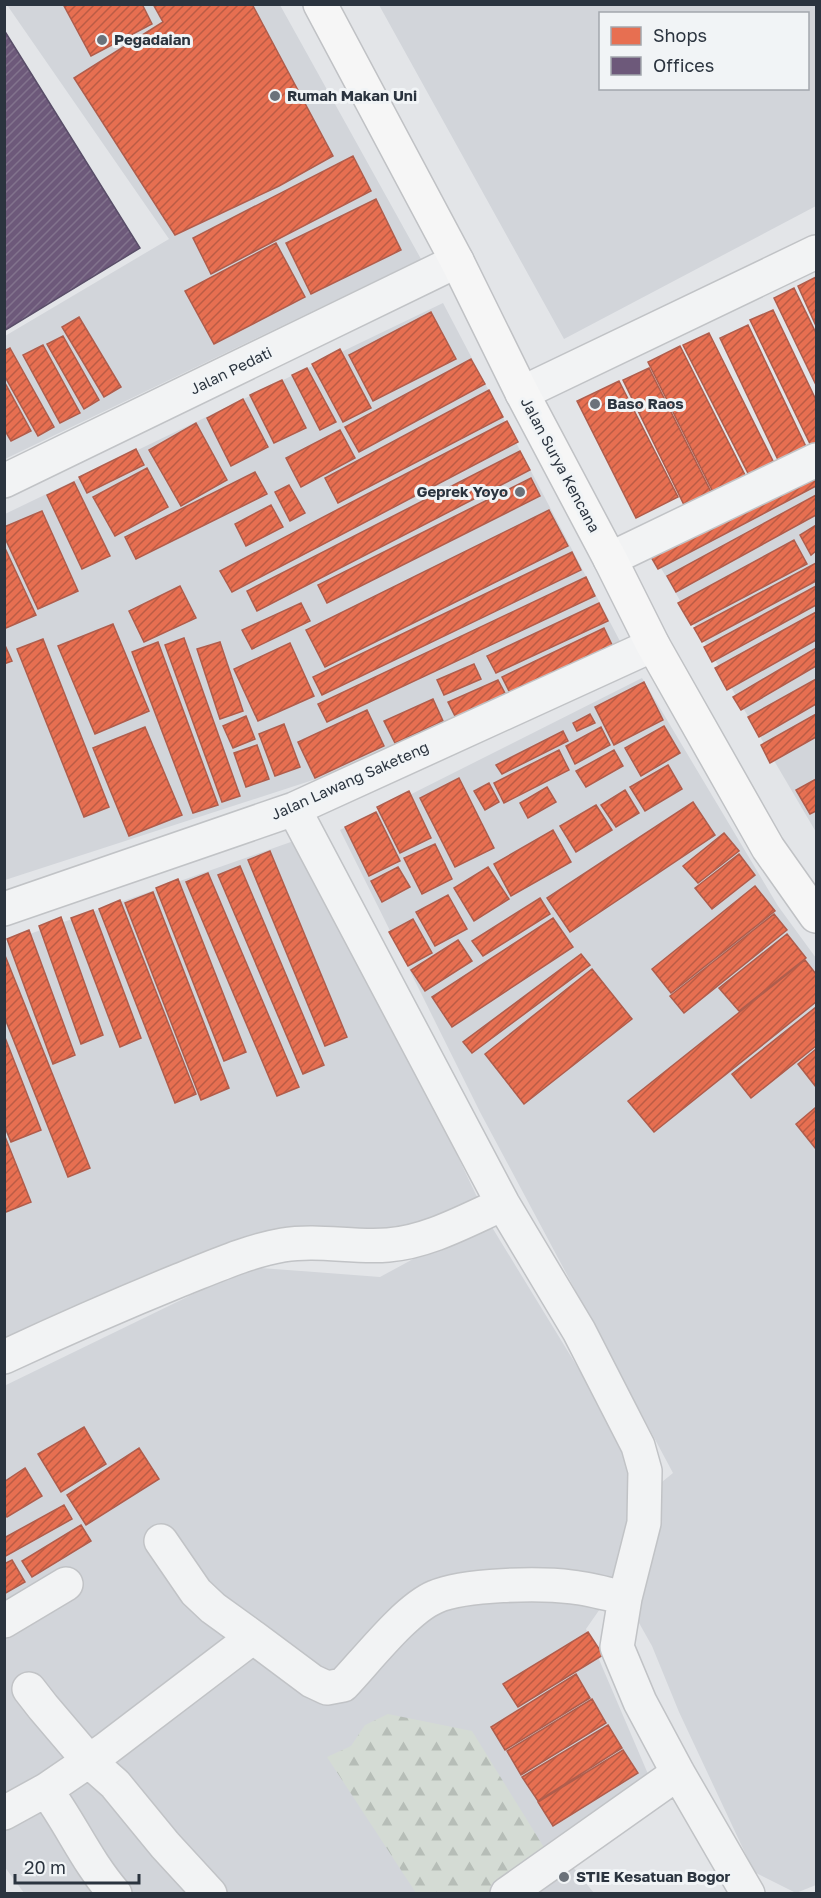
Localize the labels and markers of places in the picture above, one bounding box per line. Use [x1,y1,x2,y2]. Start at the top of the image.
place label: Pegadaian [114,30,191,48]
marker: Pegadaian [95,33,109,47]
place label: Rumah Makan Uni [287,86,417,104]
marker: Rumah Makan Uni [268,89,282,103]
place label: Baso Raos [607,394,684,412]
marker: Baso Raos [588,397,602,411]
place label: Geprek Yoyo [416,482,508,500]
marker: Geprek Yoyo [513,485,527,499]
place label: STIE Kesatuan Bogor [576,1867,730,1885]
marker: STIE Kesatuan Bogor [557,1870,571,1884]

